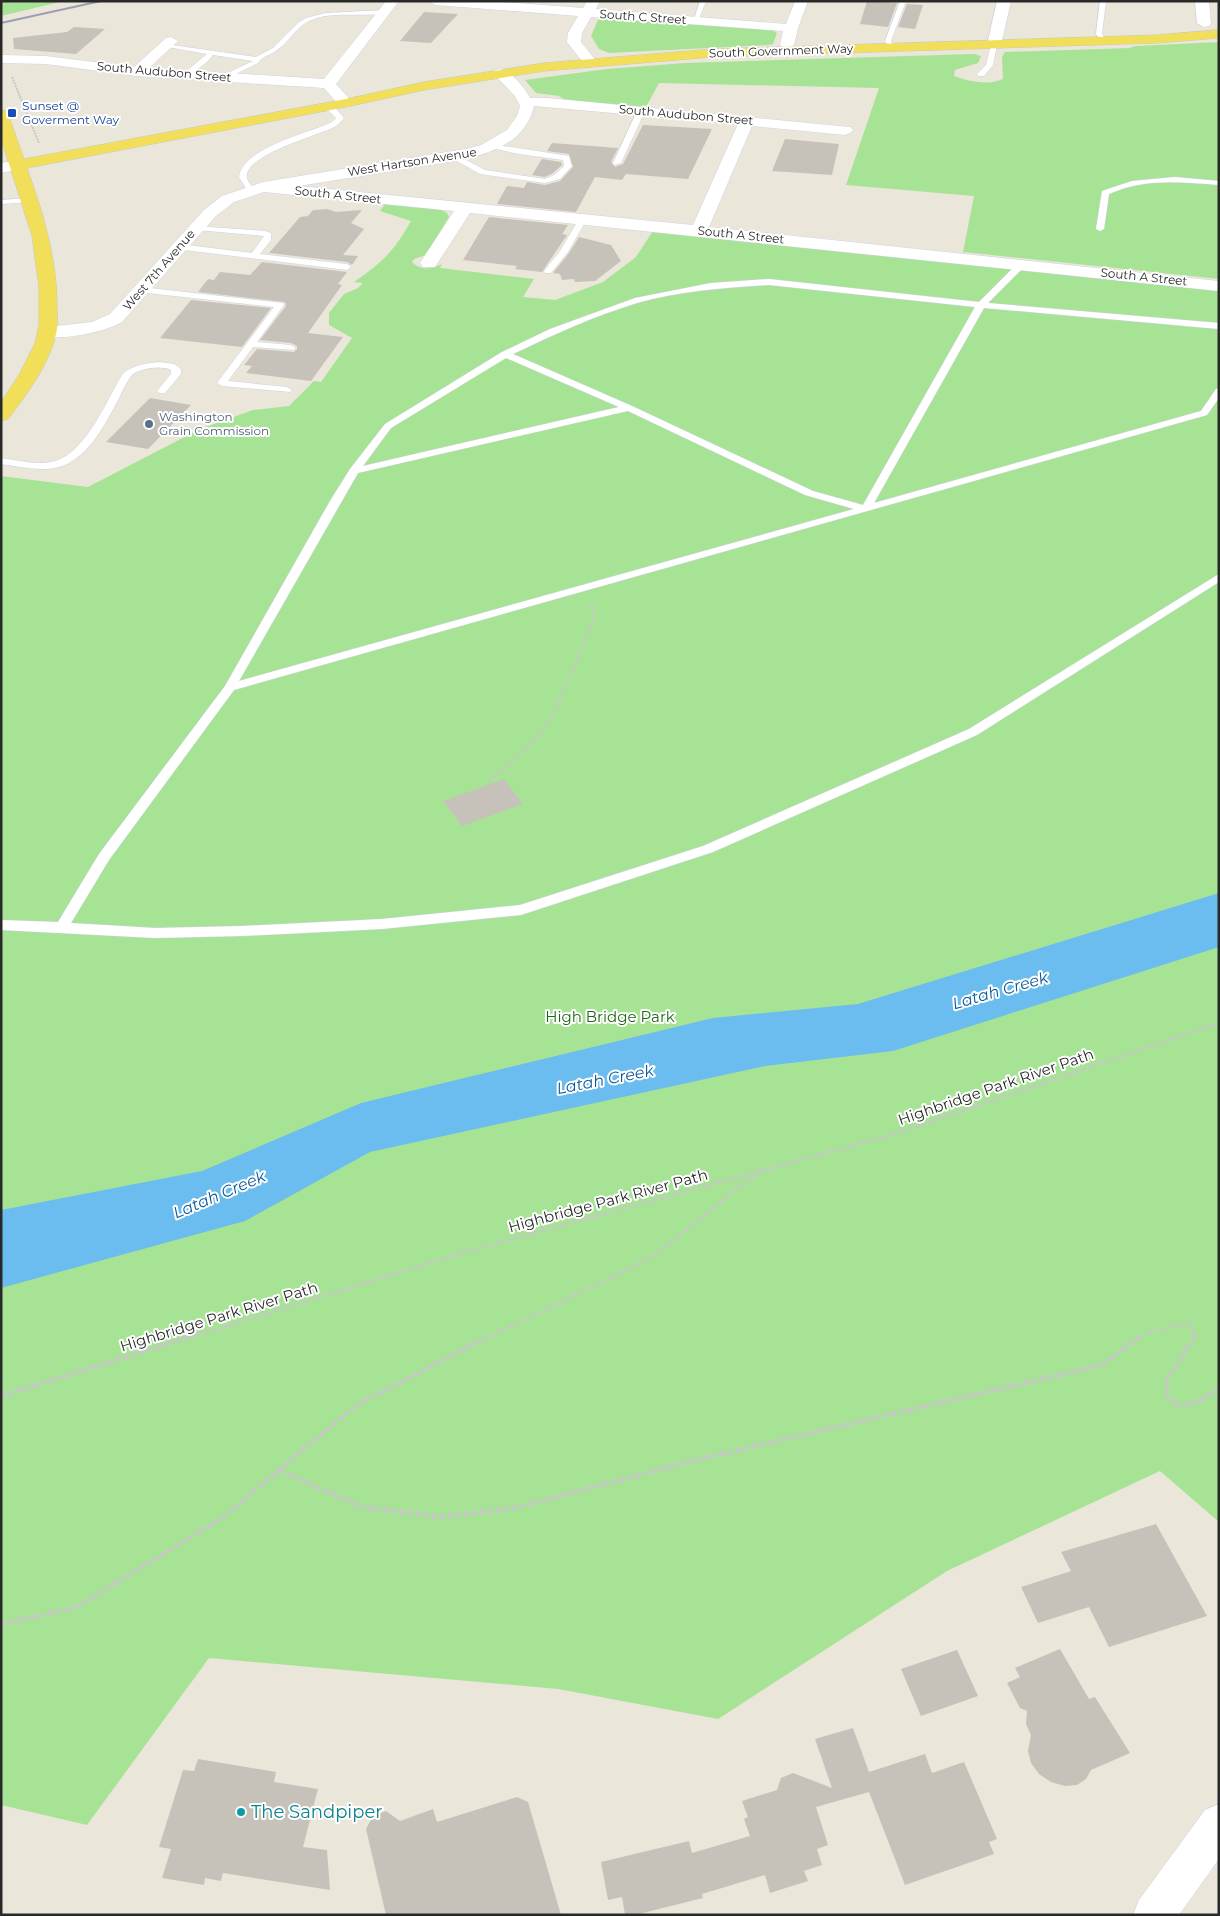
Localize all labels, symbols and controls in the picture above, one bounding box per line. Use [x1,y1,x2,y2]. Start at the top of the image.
street label: South C Street [599,6,687,27]
street label: South Government Way [709,40,854,61]
street label: South Audubon Street [96,58,232,85]
place label: Sunset @ Goverment Way [22,98,120,127]
street label: South Audubon Street [618,101,754,128]
marker: Sunset @ Goverment Way [6,107,18,119]
street label: West Hartson Avenue [346,144,478,179]
street label: South A Street [294,182,382,207]
street label: South A Street [697,222,785,247]
street label: West 7th Avenue [119,226,198,313]
street label: South A Street [1100,264,1188,289]
place label: Washington Grain Commission [159,409,269,438]
marker: Washington Grain Commission [143,418,155,430]
water label: Latah Creek [950,967,1052,1013]
park label: High Bridge Park [545,1007,675,1026]
street label: Highbridge Park River Path [895,1044,1096,1129]
water label: Latah Creek [555,1060,657,1098]
street label: Highbridge Park River Path [506,1165,710,1236]
water label: Latah Creek [170,1166,270,1223]
street label: Highbridge Park River Path [118,1277,320,1356]
place label: The Sandpiper [251,1801,383,1823]
marker: The Sandpiper [235,1806,247,1818]

